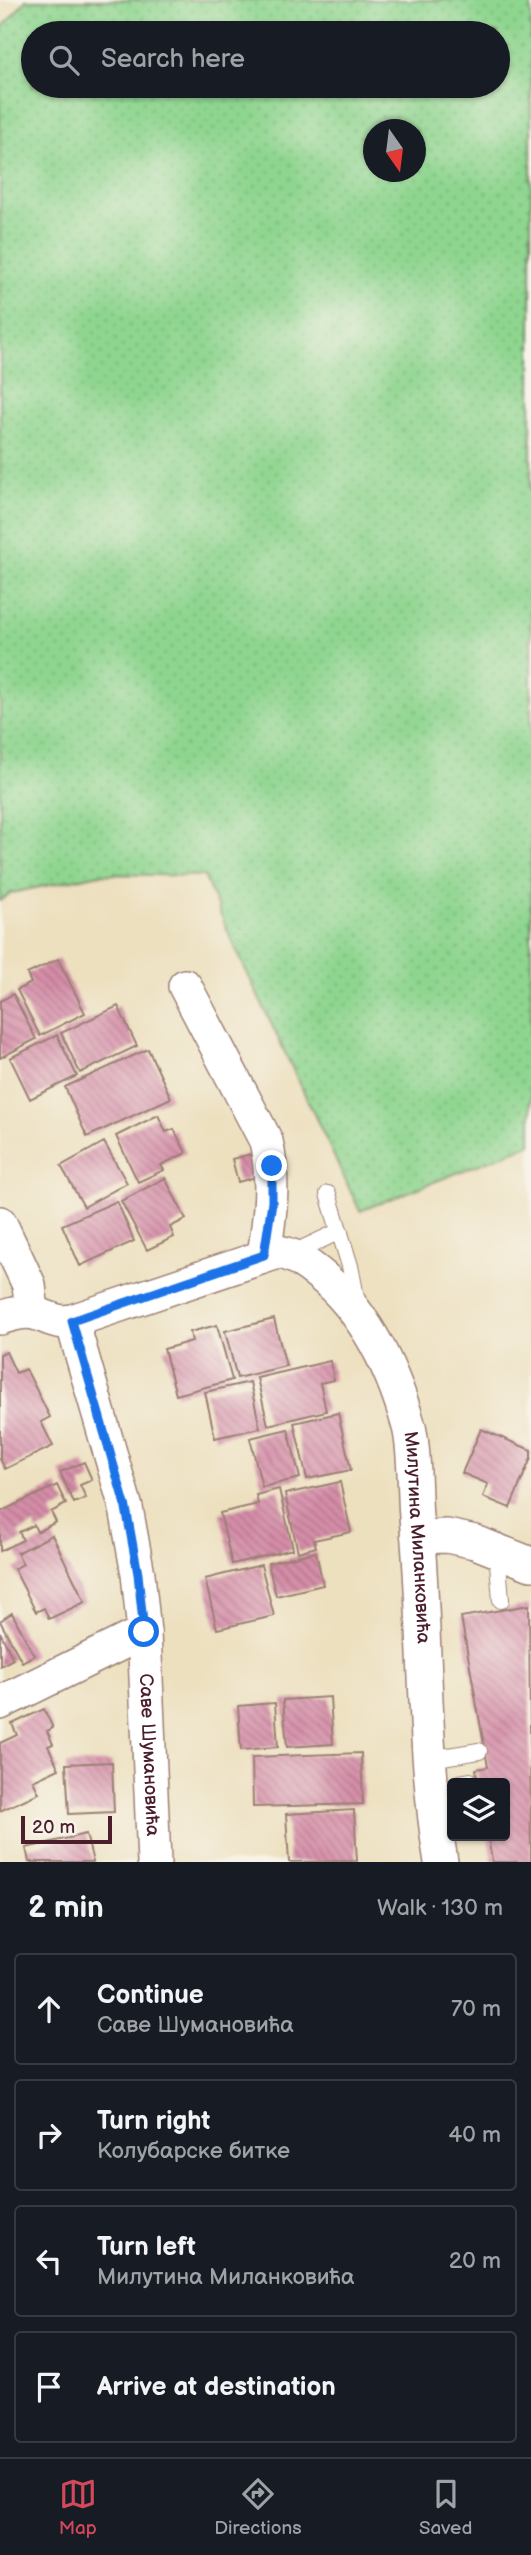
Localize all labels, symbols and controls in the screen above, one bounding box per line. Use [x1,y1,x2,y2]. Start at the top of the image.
search box [21,21,510,98]
icon: search [45,41,83,79]
text: Search here [101,44,245,75]
north arrow [363,119,426,182]
route end [256,1150,287,1181]
street label: Милутина Миланковића [399,1430,435,1644]
route start [128,1616,159,1647]
street label: Саве Шумановића [134,1673,164,1837]
map controls [447,1778,510,1841]
button: layers [447,1778,510,1841]
scale bar [21,1813,112,1845]
text: 20 m [32,1816,75,1839]
text: 2 min [28,1890,104,1926]
text: Walk · 130 m [377,1894,503,1922]
text: Continue [97,1980,204,2011]
icon: ahead [30,1990,68,2028]
text: 70 m [451,1995,501,2023]
text: Саве Шумановића [97,2011,294,2039]
text: Turn right [97,2106,210,2137]
icon: right [30,2116,68,2154]
text: 40 m [448,2121,501,2149]
text: Колубарске битке [97,2137,290,2165]
text: Turn left [97,2232,196,2263]
icon: left [30,2242,68,2280]
text: 20 m [449,2247,501,2275]
text: Милутина Миланковића [97,2263,355,2291]
icon: arrive [30,2368,68,2406]
text: Arrive at destination [97,2372,336,2403]
tab: Map [59,2475,97,2540]
tab: Directions [214,2475,302,2540]
tab: Saved [419,2475,472,2540]

